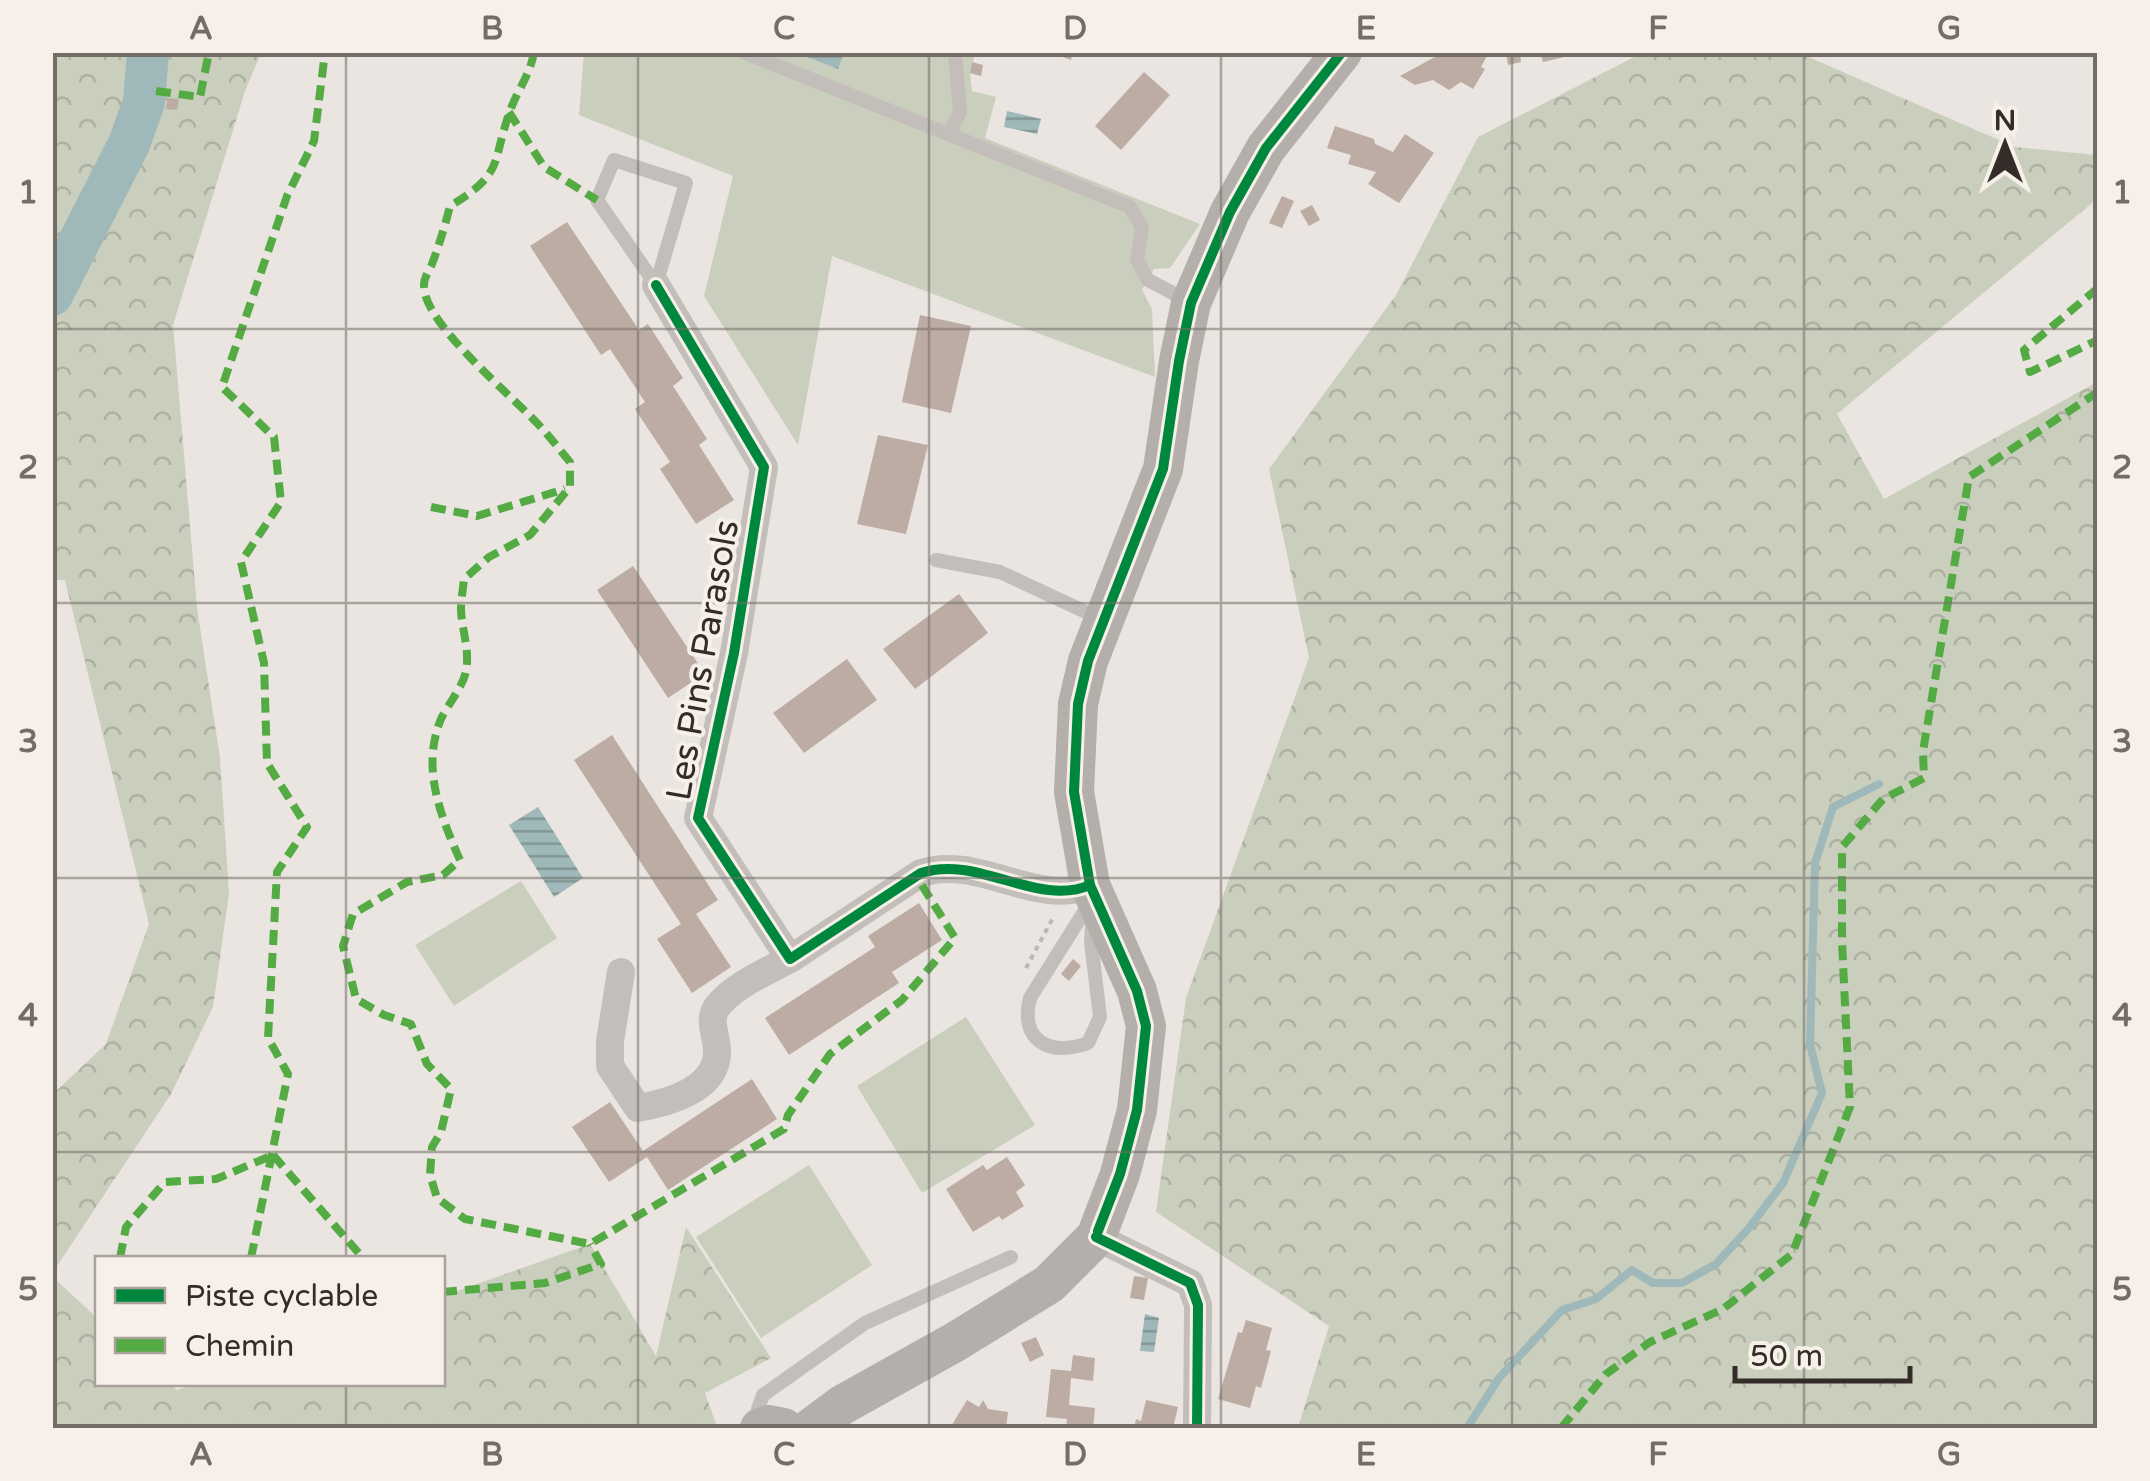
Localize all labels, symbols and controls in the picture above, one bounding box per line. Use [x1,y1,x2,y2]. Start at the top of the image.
text: A [189,10,213,48]
text: B [481,10,503,48]
text: C [773,10,795,48]
text: D [1063,10,1087,48]
text: E [1356,10,1376,48]
text: F [1648,10,1668,48]
text: G [1937,10,1961,48]
north arrow [1955,95,2055,195]
text: N [1994,104,2016,138]
text: 1 [18,174,38,212]
text: 1 [2112,174,2132,212]
text: 2 [18,449,38,487]
text: 2 [2112,449,2132,487]
street label: Les Pins Parasols [658,517,748,804]
text: 3 [18,723,38,761]
text: 3 [2112,723,2132,761]
text: 4 [18,997,38,1035]
text: 4 [2112,997,2132,1035]
legend [95,1256,445,1386]
text: 5 [18,1271,38,1309]
text: 5 [2112,1271,2132,1309]
text: Piste cyclable [185,1278,378,1315]
scale bar [1735,1321,1910,1383]
text: Chemin [185,1328,294,1365]
text: 50 m [1750,1338,1823,1375]
text: A [189,1436,213,1474]
text: B [481,1436,503,1474]
text: C [773,1436,795,1474]
text: D [1063,1436,1087,1474]
text: E [1356,1436,1376,1474]
text: F [1648,1436,1668,1474]
text: G [1937,1436,1961,1474]

